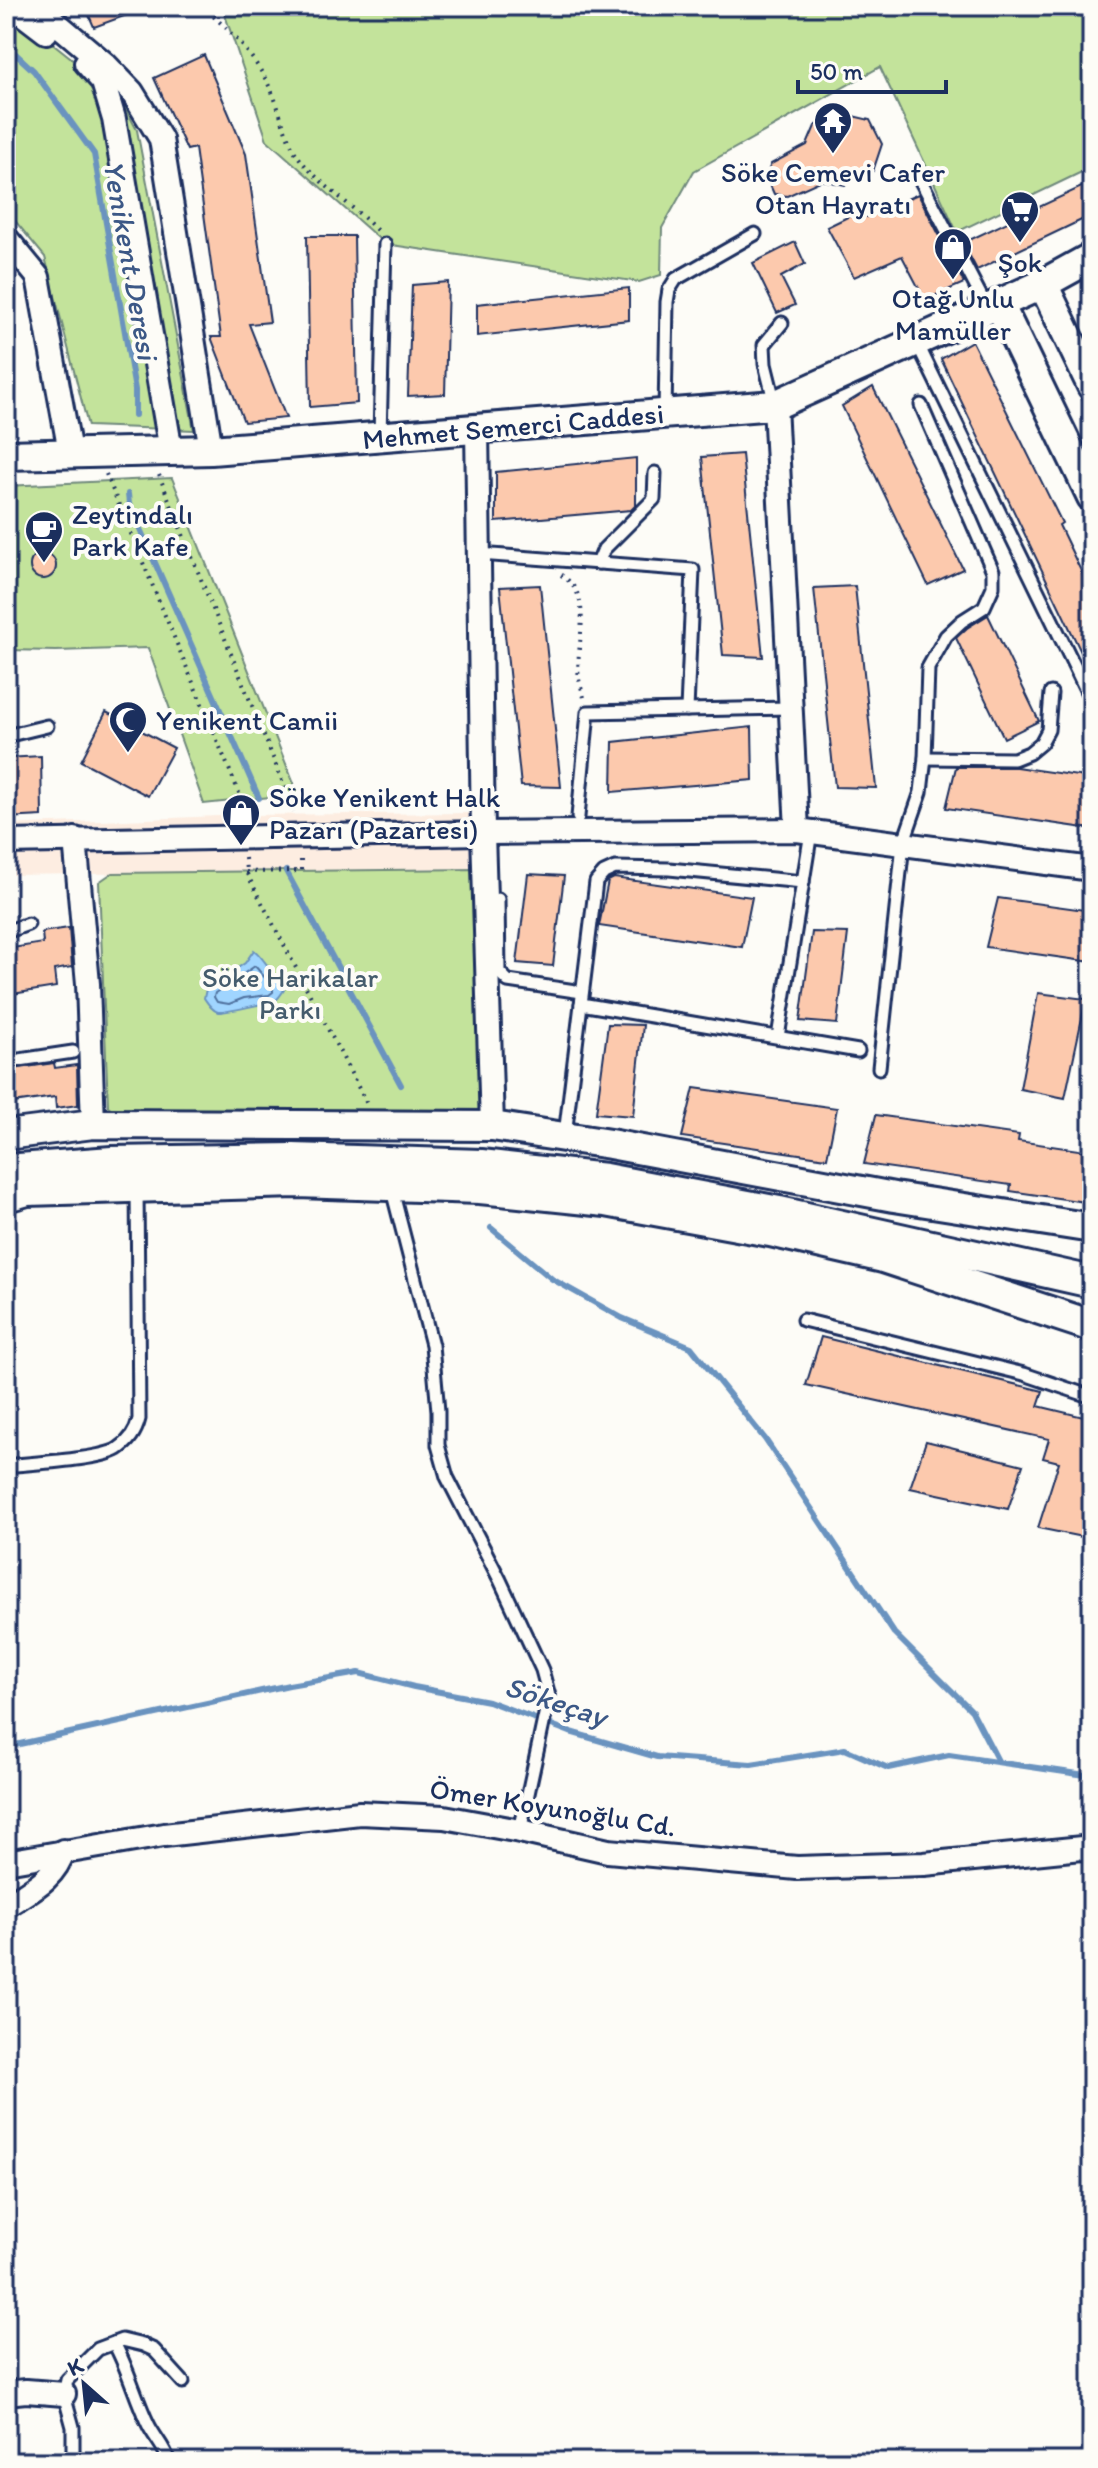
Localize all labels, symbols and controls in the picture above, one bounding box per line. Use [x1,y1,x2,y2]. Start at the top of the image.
scale bar [798,44,946,94]
text: 50 m [810,57,863,86]
temple icon: Söke Cemevi Cafer Otan Hayratı [812,100,854,155]
place label: Söke Cemevi Cafer Otan Hayratı [721,155,946,221]
water label: Yenikent Deresi [95,157,167,366]
supermarket icon: Şok [999,189,1041,244]
shop icon: Otağ Unlu Mamüller [932,226,974,281]
place label: Şok [998,245,1043,279]
place label: Otağ Unlu Mamüller [892,281,1014,347]
street label: Mehmet Semerci Caddesi [361,396,665,456]
place label: Zeytindalı Park Kafe [72,497,193,563]
cafe icon: Zeytindalı Park Kafe [23,509,65,564]
mosque icon: Yenikent Camii [107,699,149,754]
place label: Yenikent Camii [156,703,338,737]
place label: Söke Yenikent Halk Pazarı (Pazartesi) [269,780,501,846]
shop icon: Söke Yenikent Halk Pazarı (Pazartesi) [220,792,262,847]
park label: Söke Harikalar Parkı [202,960,378,1026]
water label: Sökeçay [501,1667,614,1736]
street label: Ömer Koyunoğlu Cd. [427,1771,679,1843]
north arrow [44,2344,124,2424]
text: K [63,2351,88,2382]

